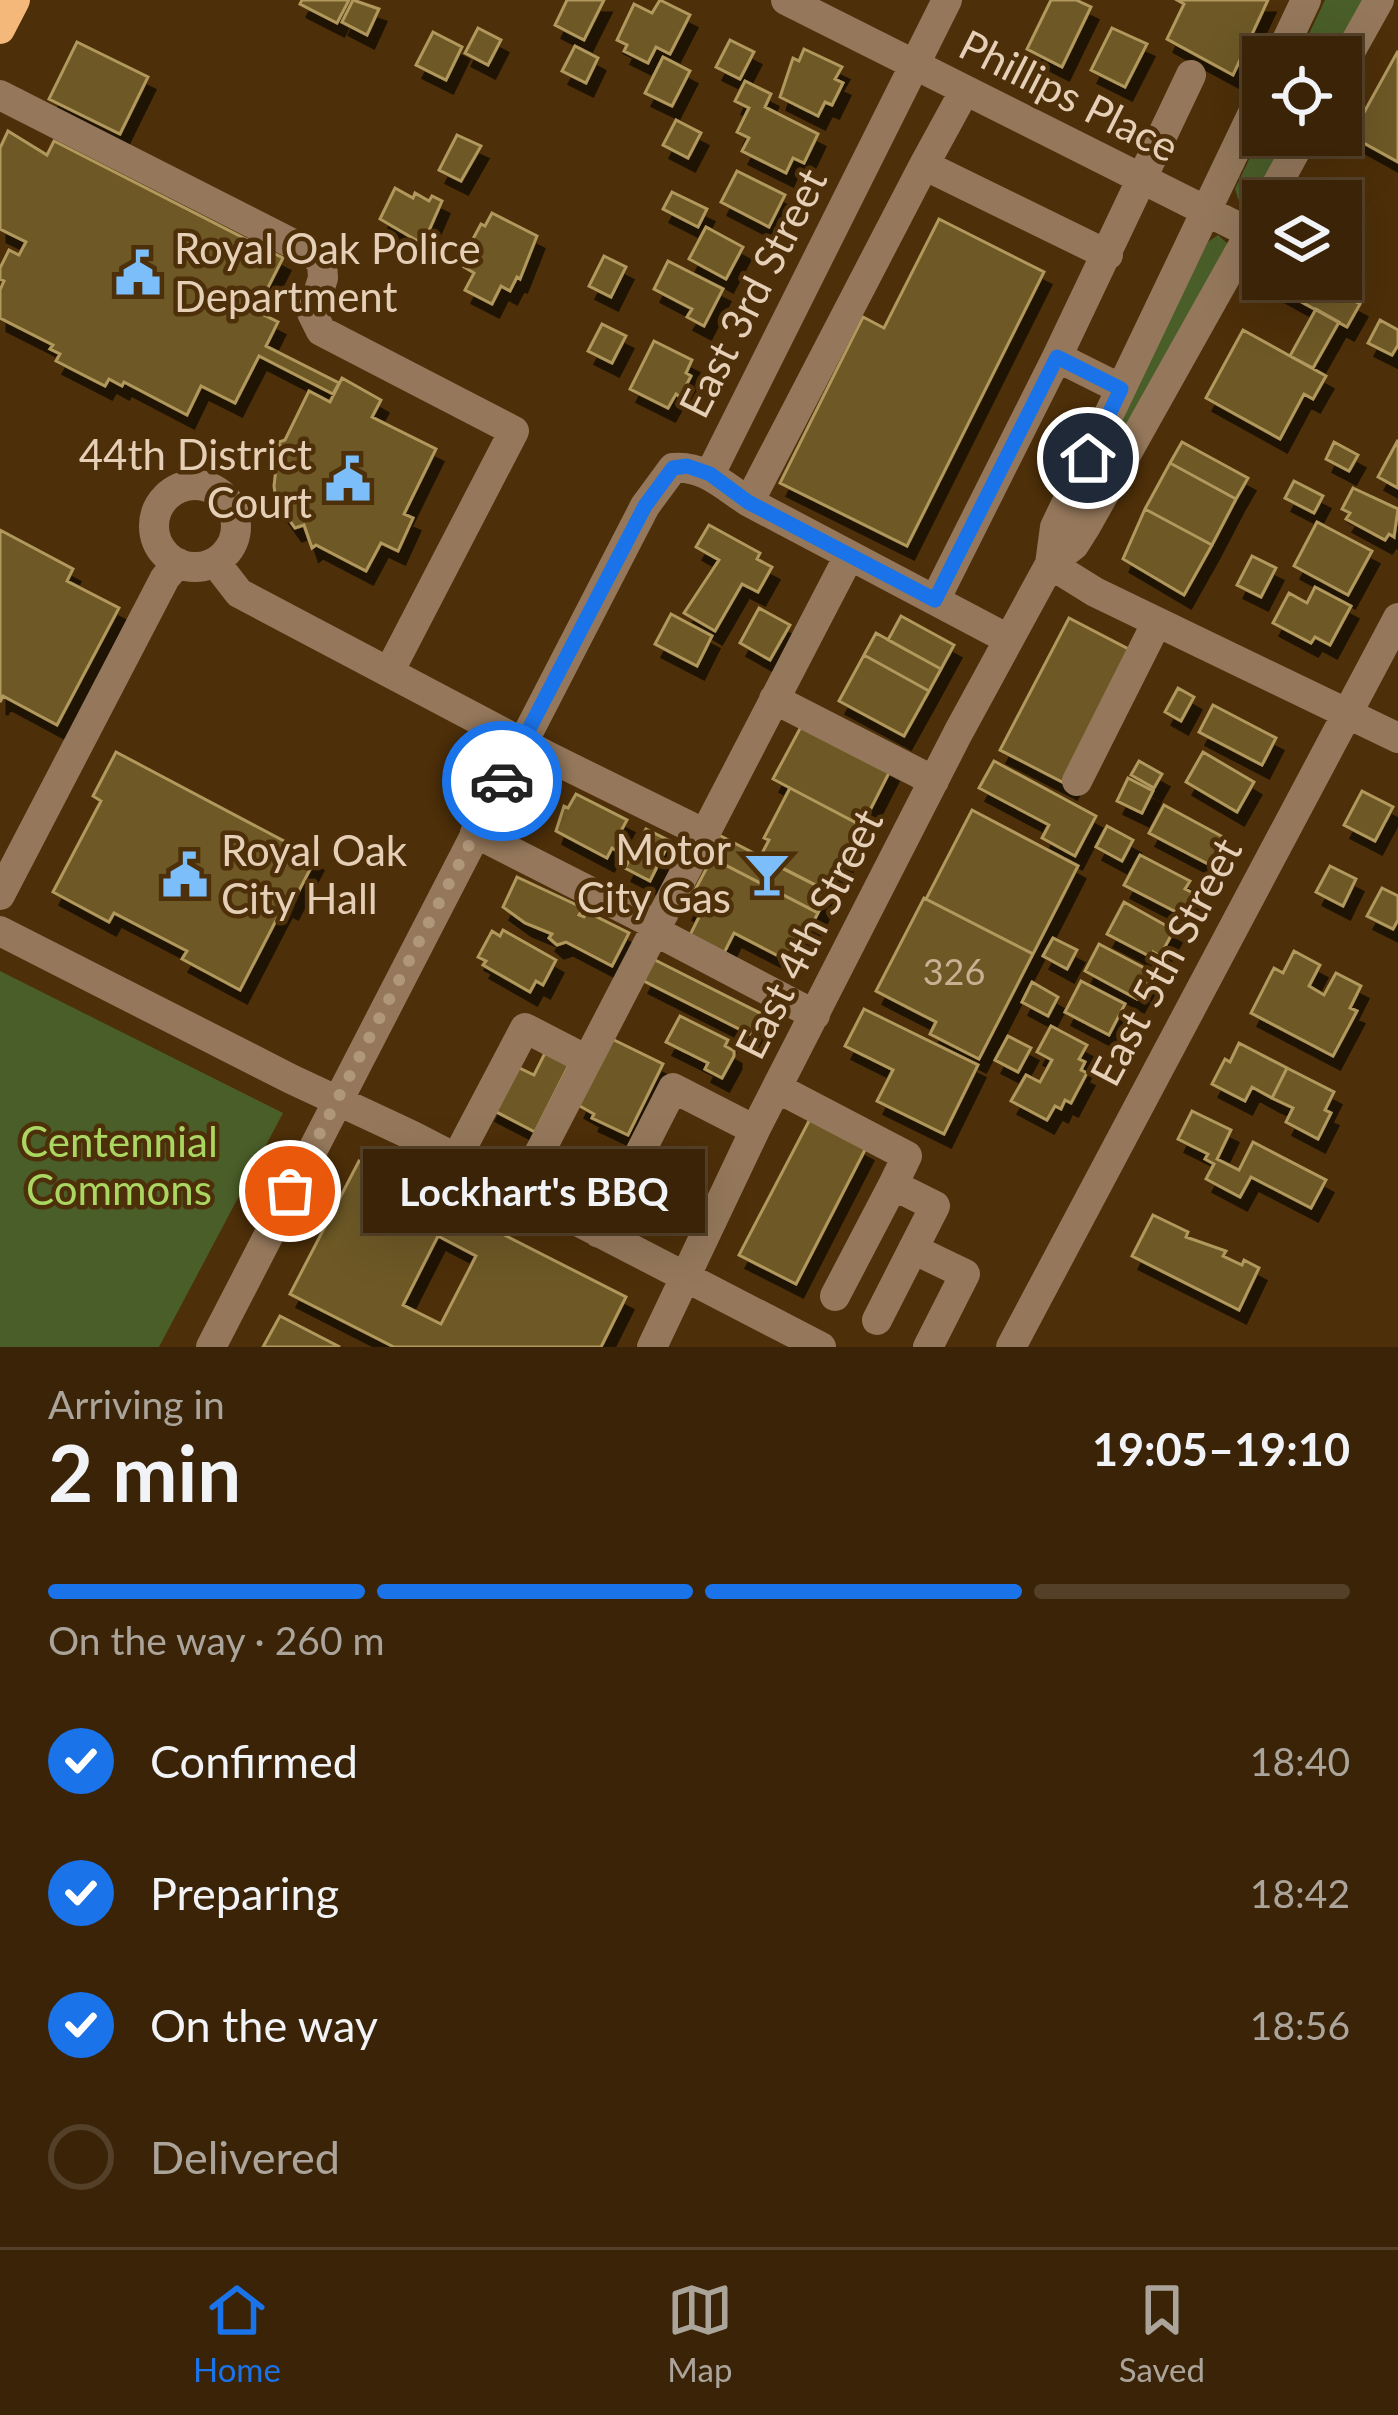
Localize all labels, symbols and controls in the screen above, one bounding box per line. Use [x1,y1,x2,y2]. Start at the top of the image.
street label: Phillips Place [952,19,1187,172]
map controls [1242,36,1362,300]
button: locate [1242,36,1362,156]
street label: East 3rd Street [668,160,836,425]
button: layers [1242,180,1362,300]
place label: Royal Oak Police Department [174,223,481,321]
public building icon: Royal Oak Police Department [113,248,163,298]
pin [1037,407,1139,509]
icon: home [1055,425,1121,491]
place label: 44th District Court [79,429,312,527]
public building icon: 44th District Court [323,454,373,504]
courier [442,721,562,841]
icon: car [469,748,535,814]
street label: East 4th Street [724,801,892,1067]
place label: Motor City Gas [577,824,731,922]
place label: Royal Oak City Hall [221,825,408,923]
street label: East 5th Street [1079,829,1251,1094]
bar icon: Motor City Gas [742,849,792,899]
public building icon: Royal Oak City Hall [160,850,210,900]
house number: 326 [923,949,985,993]
park label: Centennial Commons [20,1116,218,1214]
pin [239,1140,341,1242]
callout: Lockhart's BBQ [362,1149,704,1233]
icon: bag [257,1158,323,1224]
text: Lockhart's BBQ [399,1168,669,1214]
text: Arriving in [48,1381,225,1427]
text: 19:05–19:10 [1092,1422,1350,1476]
text: 2 min [48,1425,241,1519]
text: On the way · 260 m [48,1617,385,1663]
icon: check [48,1728,114,1794]
text: Confirmed [150,1734,358,1788]
text: 18:40 [1250,1738,1350,1784]
icon: check [48,1860,114,1926]
text: Preparing [150,1866,339,1920]
text: 18:42 [1250,1870,1350,1916]
icon: check [48,1992,114,2058]
text: On the way [150,1998,378,2052]
text: 18:56 [1250,2002,1350,2048]
text: Delivered [150,2130,340,2184]
tab: Home [193,2277,281,2389]
tab: Map [667,2277,733,2389]
tab: Saved [1119,2277,1205,2389]

